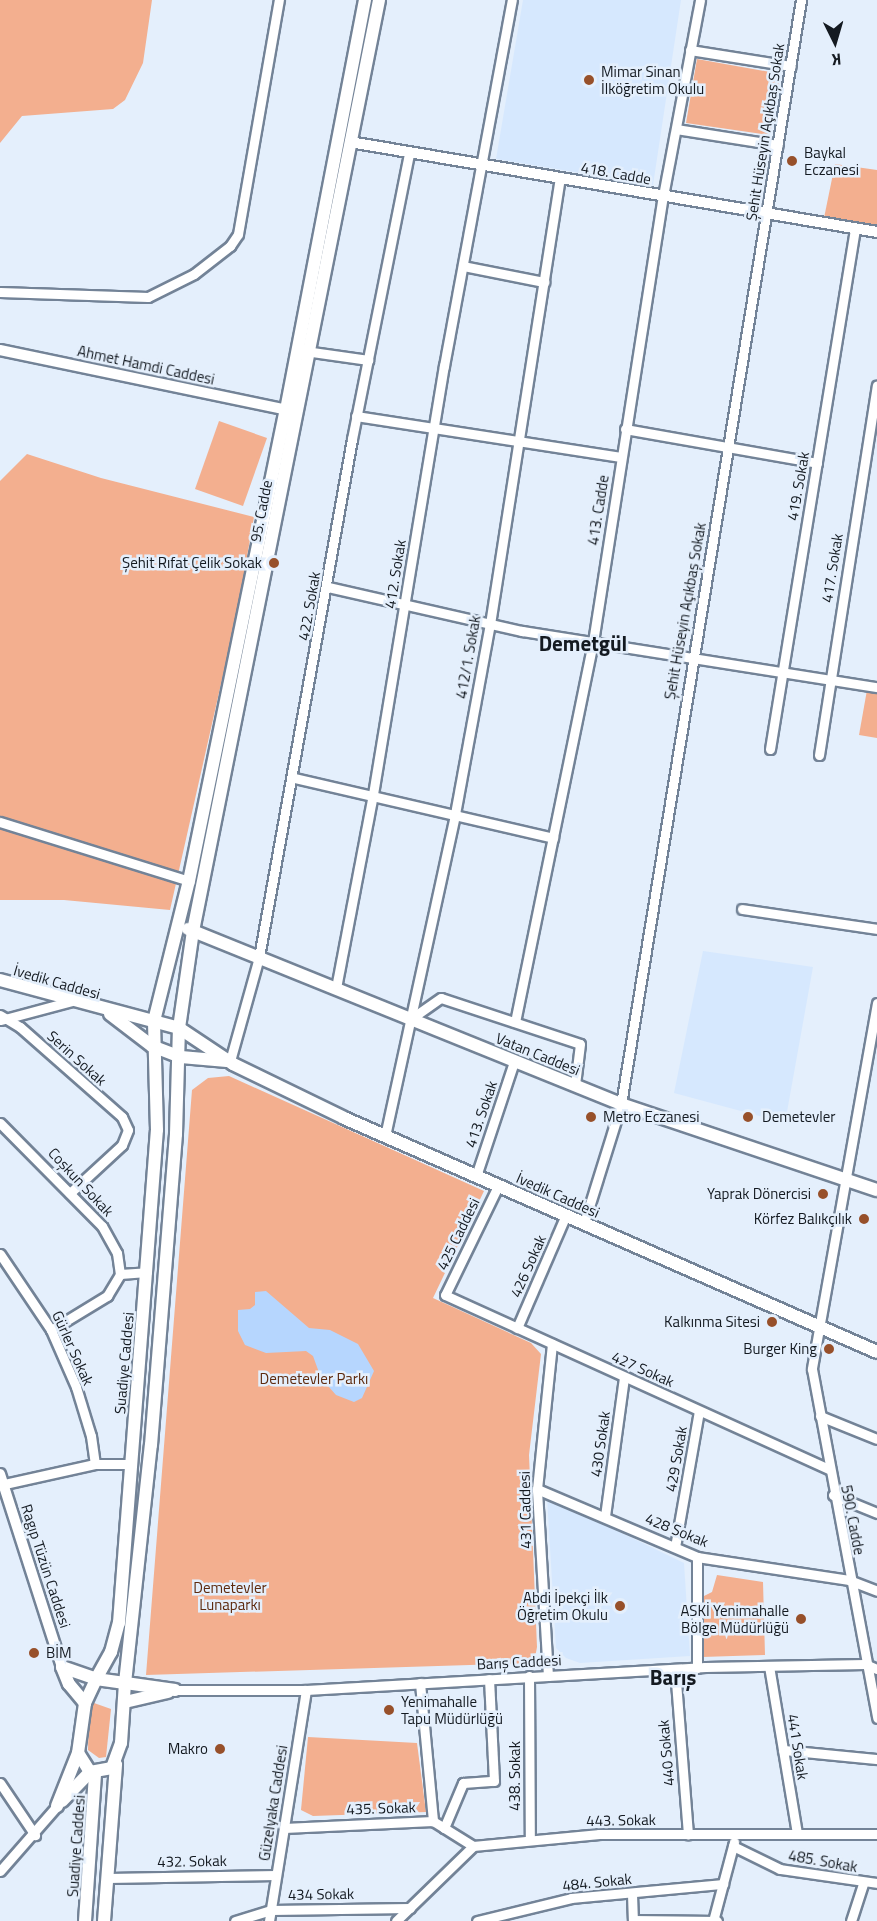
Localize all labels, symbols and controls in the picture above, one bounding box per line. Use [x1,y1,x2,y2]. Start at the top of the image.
north arrow [805,12,865,72]
street label: Şehit Hüseyin Açıkbaş Sokak [742,42,788,222]
text: K [831,48,842,72]
place label: Mimar Sinan İlköğretim Okulu [601,62,704,97]
marker: Mimar Sinan İlköğretim Okulu [582,73,596,87]
place label: Baykal Eczanesi [804,143,859,178]
marker: Baykal Eczanesi [785,154,799,168]
street label: 418. Cadde [580,158,652,188]
street label: Ahmet Hamdi Caddesi [76,342,216,388]
street label: 419. Sokak [783,450,813,522]
street label: 413. Cadde [584,474,612,546]
street label: 95. Cadde [246,479,276,543]
street label: Şehit Hüseyin Açıkbaş Sokak [661,521,709,701]
street label: 417. Sokak [818,532,846,604]
street label: 412. Sokak [381,538,409,610]
place label: Şehit Rıfat Çelik Sokak [122,554,262,572]
marker: Şehit Rıfat Çelik Sokak [267,556,281,570]
street label: 422. Sokak [294,570,324,642]
street label: 412/1. Sokak [452,614,484,700]
district label: Demetgül [539,630,627,656]
street label: İvedik Caddesi [12,961,102,1003]
street label: Serin Sokak [44,1027,110,1089]
street label: Vatan Caddesi [493,1029,583,1079]
street label: 413. Sokak [461,1078,501,1150]
place label: Metro Eczanesi [603,1108,700,1126]
marker: Demetevler [739,1108,757,1126]
place label: Demetevler [762,1108,835,1126]
marker: Metro Eczanesi [584,1110,598,1124]
street label: Coşkun Sokak [45,1144,117,1220]
street label: İvedik Caddesi [513,1169,603,1221]
place label: Yaprak Dönercisi [707,1185,811,1203]
marker: Yaprak Dönercisi [816,1187,830,1201]
street label: 425 Caddesi [433,1195,483,1273]
place label: Körfez Balıkçılık [754,1210,852,1228]
marker: Körfez Balıkçılık [857,1212,871,1226]
street label: 426 Sokak [506,1232,550,1300]
street label: Gürler Sokak [49,1308,97,1388]
street label: Suadiye Caddesi [111,1311,137,1415]
place label: Kalkınma Sitesi [664,1313,760,1331]
marker: Kalkınma Sitesi [765,1315,779,1329]
place label: Burger King [743,1340,817,1358]
marker: Burger King [822,1342,836,1356]
street label: 427 Sokak [609,1347,677,1391]
park label: Demetevler Parkı [260,1370,368,1388]
street label: 430 Sokak [586,1410,614,1478]
street label: 429 Sokak [661,1425,691,1493]
street label: 431 Caddesi [515,1471,535,1549]
street label: 590. Cadde [837,1484,869,1556]
street label: Ragıp Tüzün Caddesi [18,1502,74,1630]
street label: 428 Sokak [643,1509,711,1551]
park label: Demetevler Lunaparkı [193,1578,267,1613]
place label: Abdi İpekçi İlk Öğretim Okulu [517,1588,608,1623]
marker: Abdi İpekçi İlk Öğretim Okulu [613,1599,627,1613]
place label: ASKİ Yenimahalle Bölge Müdürlüğü [680,1601,789,1636]
marker: ASKİ Yenimahalle Bölge Müdürlüğü [794,1612,808,1626]
place label: BİM [46,1644,72,1662]
marker: BİM [27,1646,41,1660]
street label: Barış Caddesi [476,1651,562,1673]
district label: Barış [650,1664,696,1690]
place label: Yenimahalle Tapu Müdürlüğü [401,1692,503,1727]
marker: Yenimahalle Tapu Müdürlüğü [382,1703,396,1717]
street label: 441 Sokak [784,1713,812,1781]
street label: 440 Sokak [654,1719,678,1787]
place label: Makro [168,1740,208,1758]
street label: 438. Sokak [506,1741,524,1811]
marker: Makro [213,1742,227,1756]
street label: Güzelyaka Caddesi [255,1744,291,1862]
street label: Suadiye Caddesi [63,1794,89,1898]
street label: 435. Sokak [346,1798,416,1818]
street label: 443. Sokak [586,1810,656,1830]
street label: 485. Sokak [787,1846,859,1876]
street label: 432. Sokak [157,1851,227,1871]
street label: 484. Sokak [561,1869,633,1895]
street label: 434 Sokak [288,1884,354,1904]

